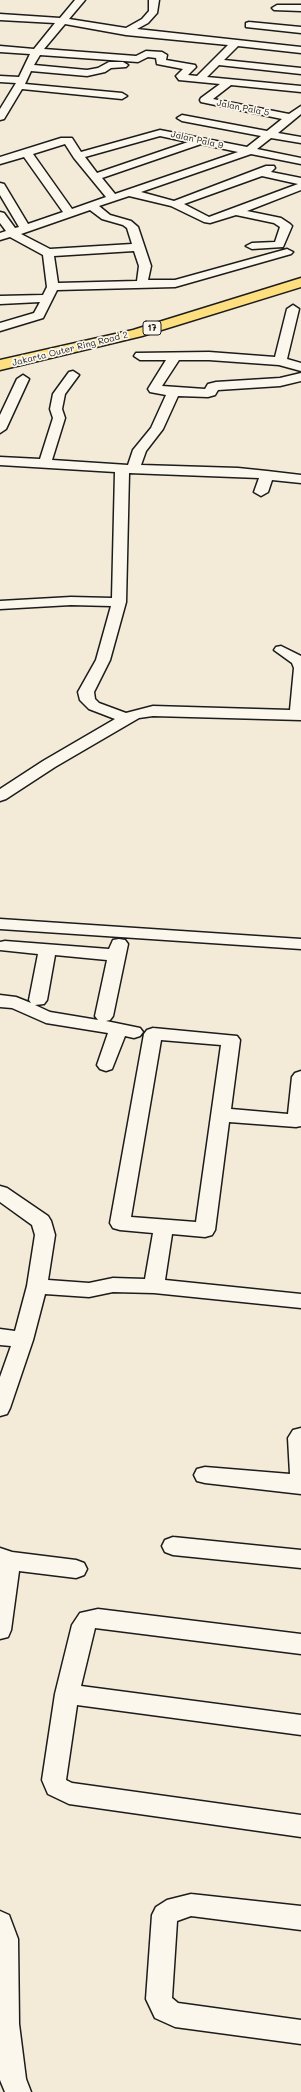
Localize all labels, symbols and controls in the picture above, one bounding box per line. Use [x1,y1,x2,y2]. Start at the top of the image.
street label: Jalan Pala 5 [216,98,270,118]
street label: Jalan Pala 9 [170,129,224,151]
road number: 17 [143,321,161,335]
street label: Jakarta Outer Ring Road 2 [11,329,129,369]

